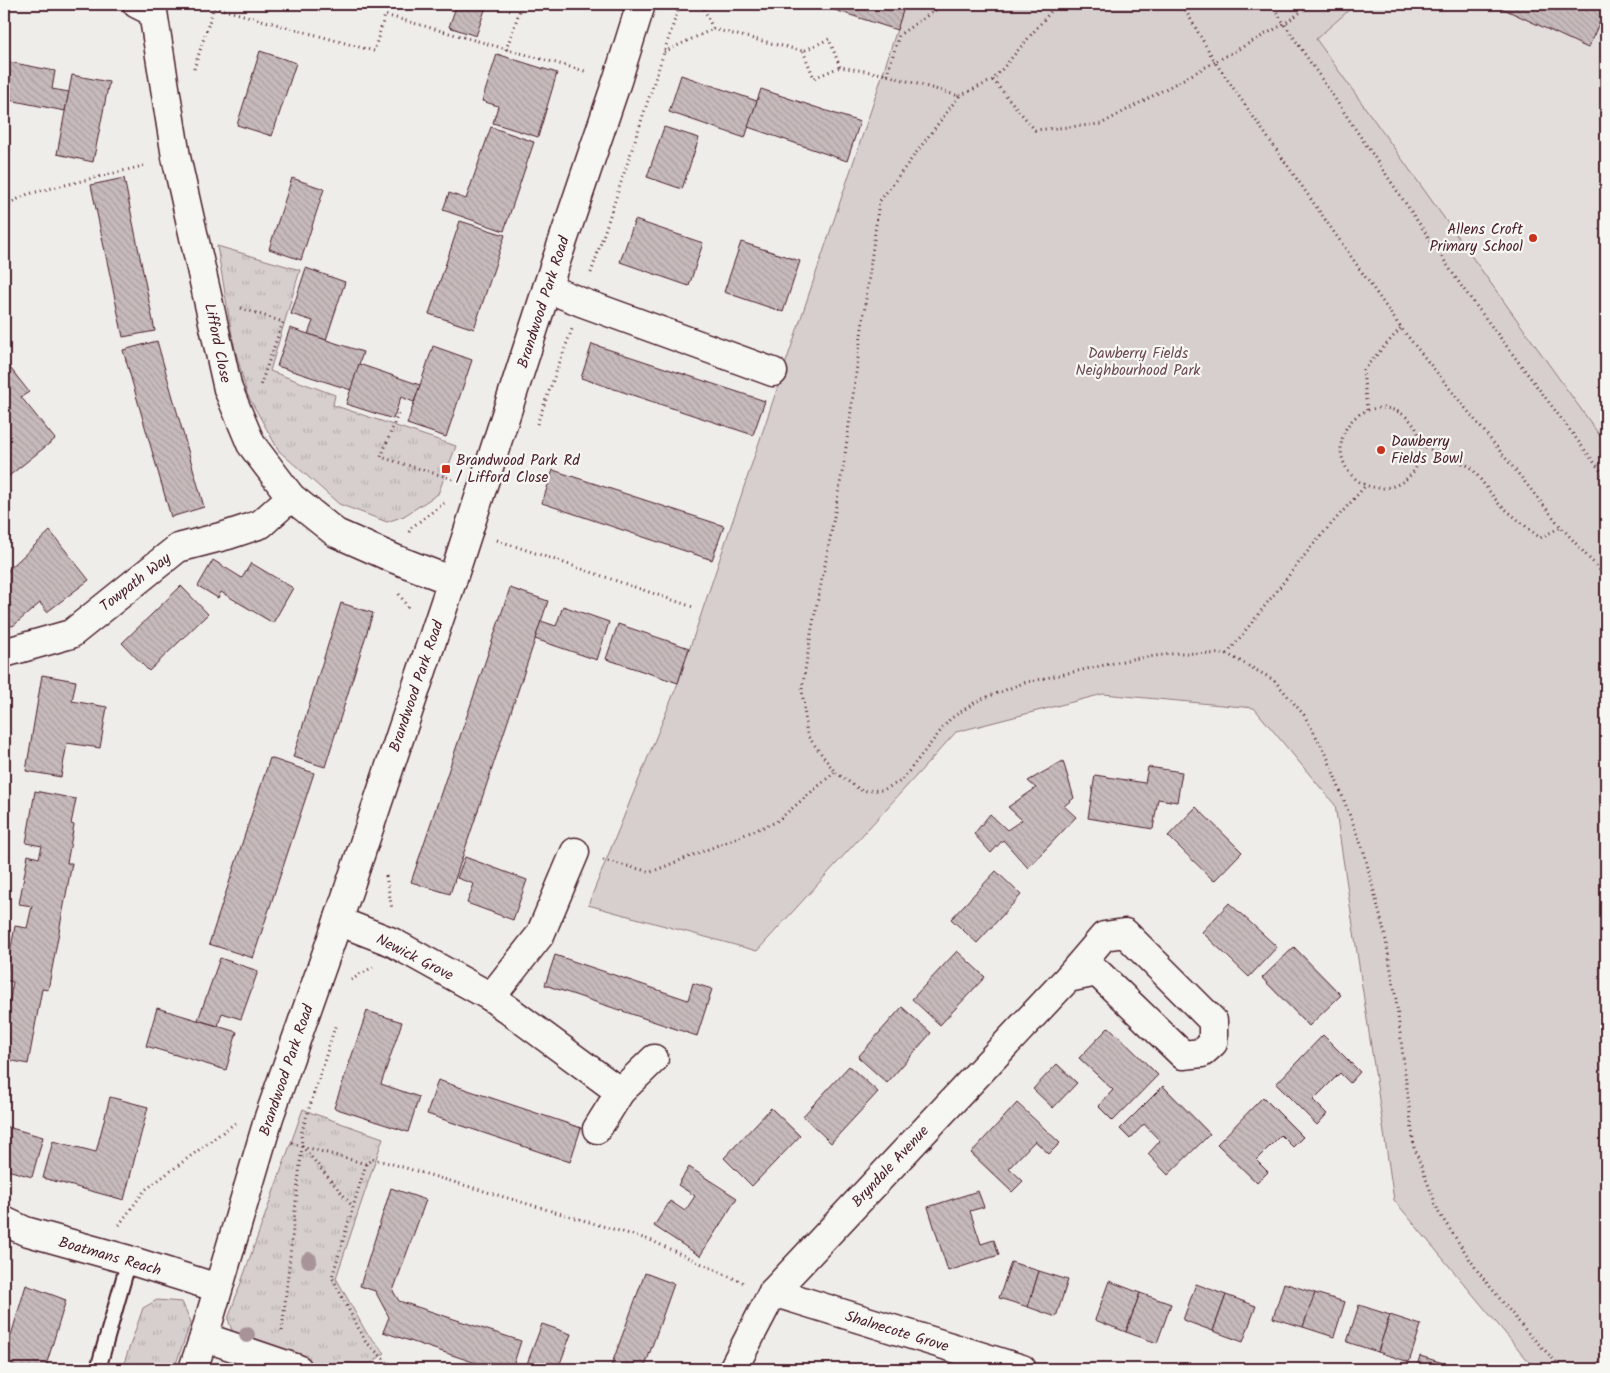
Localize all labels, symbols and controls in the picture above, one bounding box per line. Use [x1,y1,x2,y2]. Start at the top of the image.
place label: Allens Croft Primary School [1429,218,1523,259]
marker: Allens Croft Primary School [1527,232,1539,244]
street label: Brandwood Park Road [511,233,577,371]
street label: Lifford Close [197,301,237,386]
park label: Dawberry Fields Neighbourhood Park [1076,342,1201,383]
place label: Dawberry Fields Bowl [1391,430,1463,471]
marker: Dawberry Fields Bowl [1375,444,1387,456]
place label: Brandwood Park Rd / Lifford Close [456,449,580,490]
marker: Brandwood Park Rd / Lifford Close [440,463,452,475]
street label: Towpath Way [95,547,177,618]
street label: Brandwood Park Road [383,617,451,755]
street label: Newick Grove [372,928,458,988]
street label: Brandwood Park Road [253,1001,321,1139]
street label: Bryndale Avenue [846,1120,935,1213]
street label: Boatmans Reach [56,1231,164,1283]
street label: Shalnecote Grove [842,1305,952,1359]

